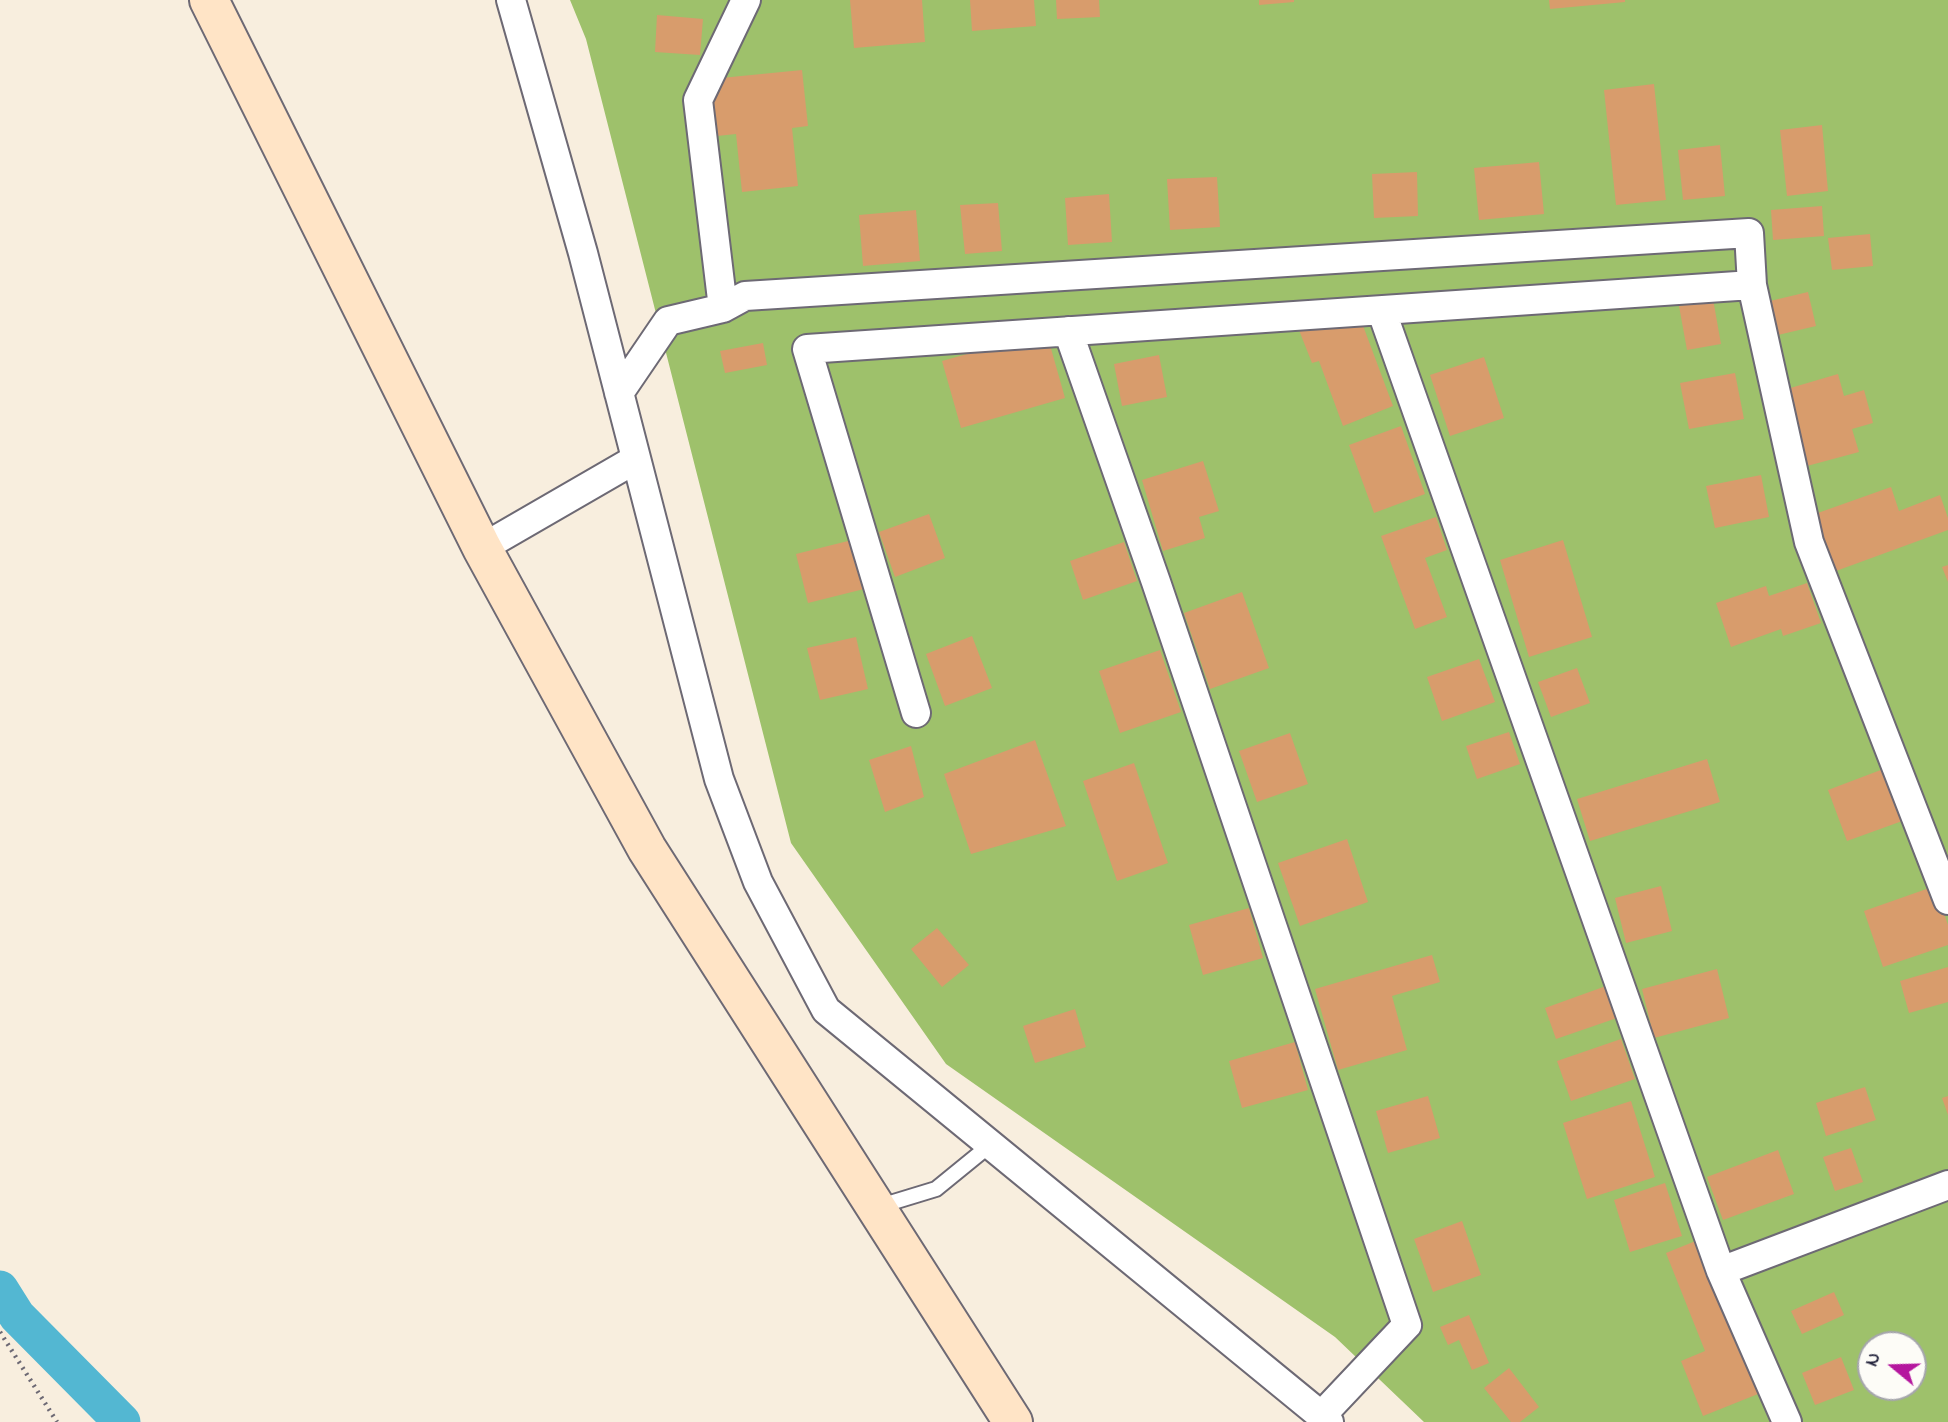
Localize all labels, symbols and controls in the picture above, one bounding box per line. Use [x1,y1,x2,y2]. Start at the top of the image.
north arrow [1857,1331,1927,1401]
text: N [1859,1349,1888,1370]

